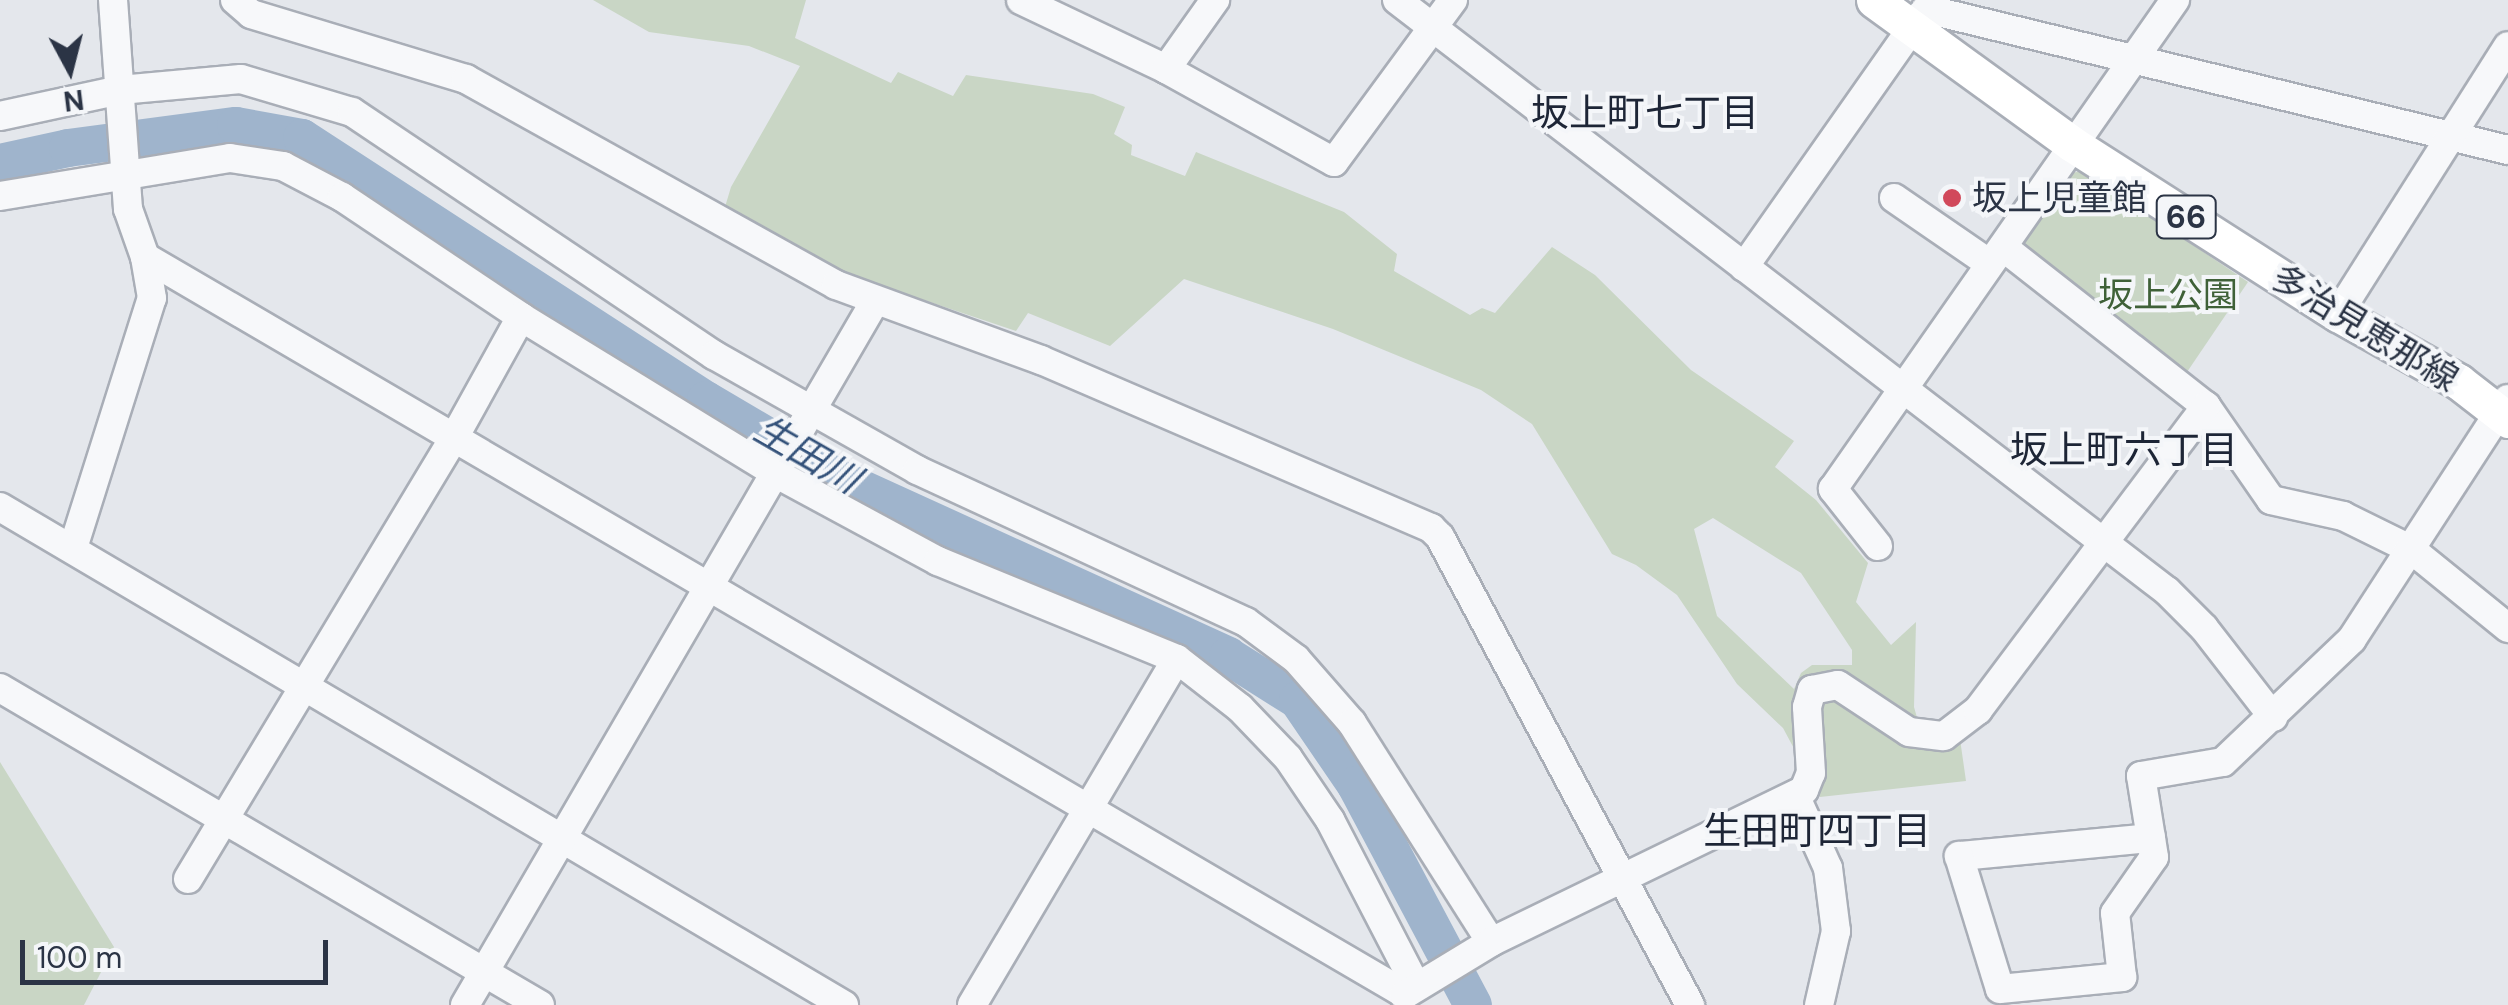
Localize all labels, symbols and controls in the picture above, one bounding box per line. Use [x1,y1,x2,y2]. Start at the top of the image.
north arrow [20,20,120,120]
text: N [61,81,86,120]
district label: 坂上町七丁目 [1531,91,1759,137]
place label: 坂上児童館 [1972,177,2147,219]
marker: 坂上児童館 [1941,187,1963,209]
road number: 66 [2154,190,2218,244]
street label: 多治見恵那線 [2264,256,2466,400]
park label: 坂上公園 [2098,274,2238,316]
water label: 生田川 [746,407,868,503]
district label: 坂上町六丁目 [2010,428,2238,474]
district label: 生田町四丁目 [1703,809,1931,855]
scale bar [25,920,332,982]
text: 100 m [37,938,122,977]

